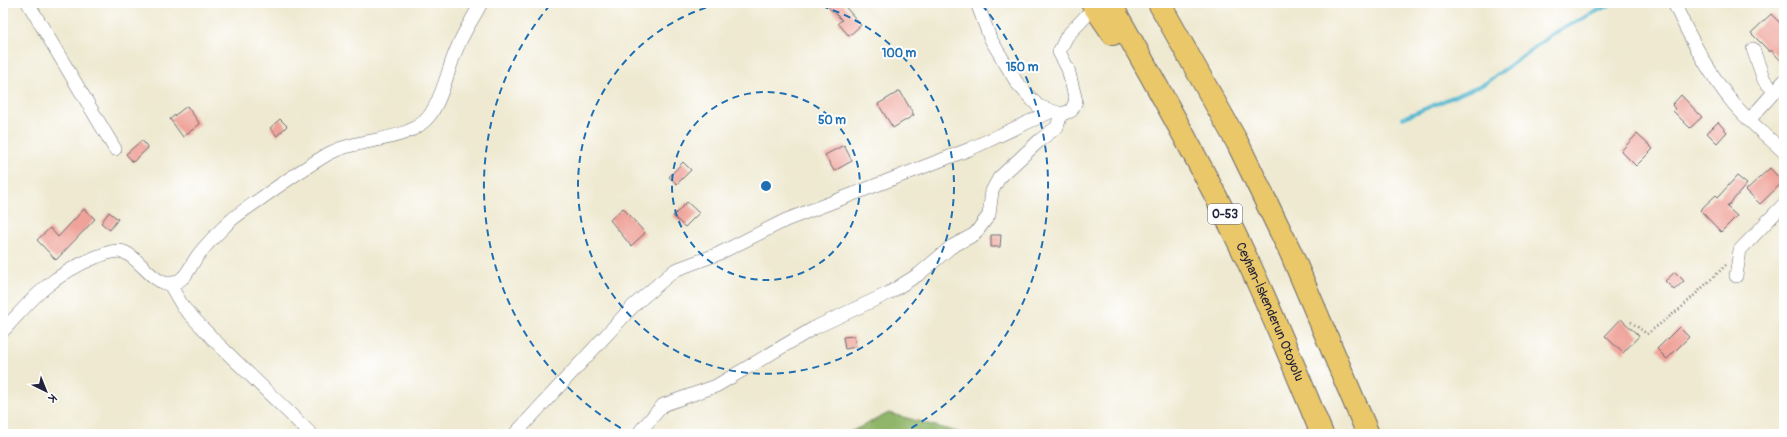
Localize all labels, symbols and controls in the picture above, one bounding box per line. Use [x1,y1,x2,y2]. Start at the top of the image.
text: 100 m [882,46,917,61]
text: 150 m [1006,60,1039,75]
text: 50 m [818,113,846,128]
centre of rings [759,179,773,193]
road number: O-53 [1208,204,1242,224]
street label: Ceyhan-İskenderun Otoyolu [1232,240,1307,384]
north arrow [26,371,66,411]
text: K [45,391,59,405]

